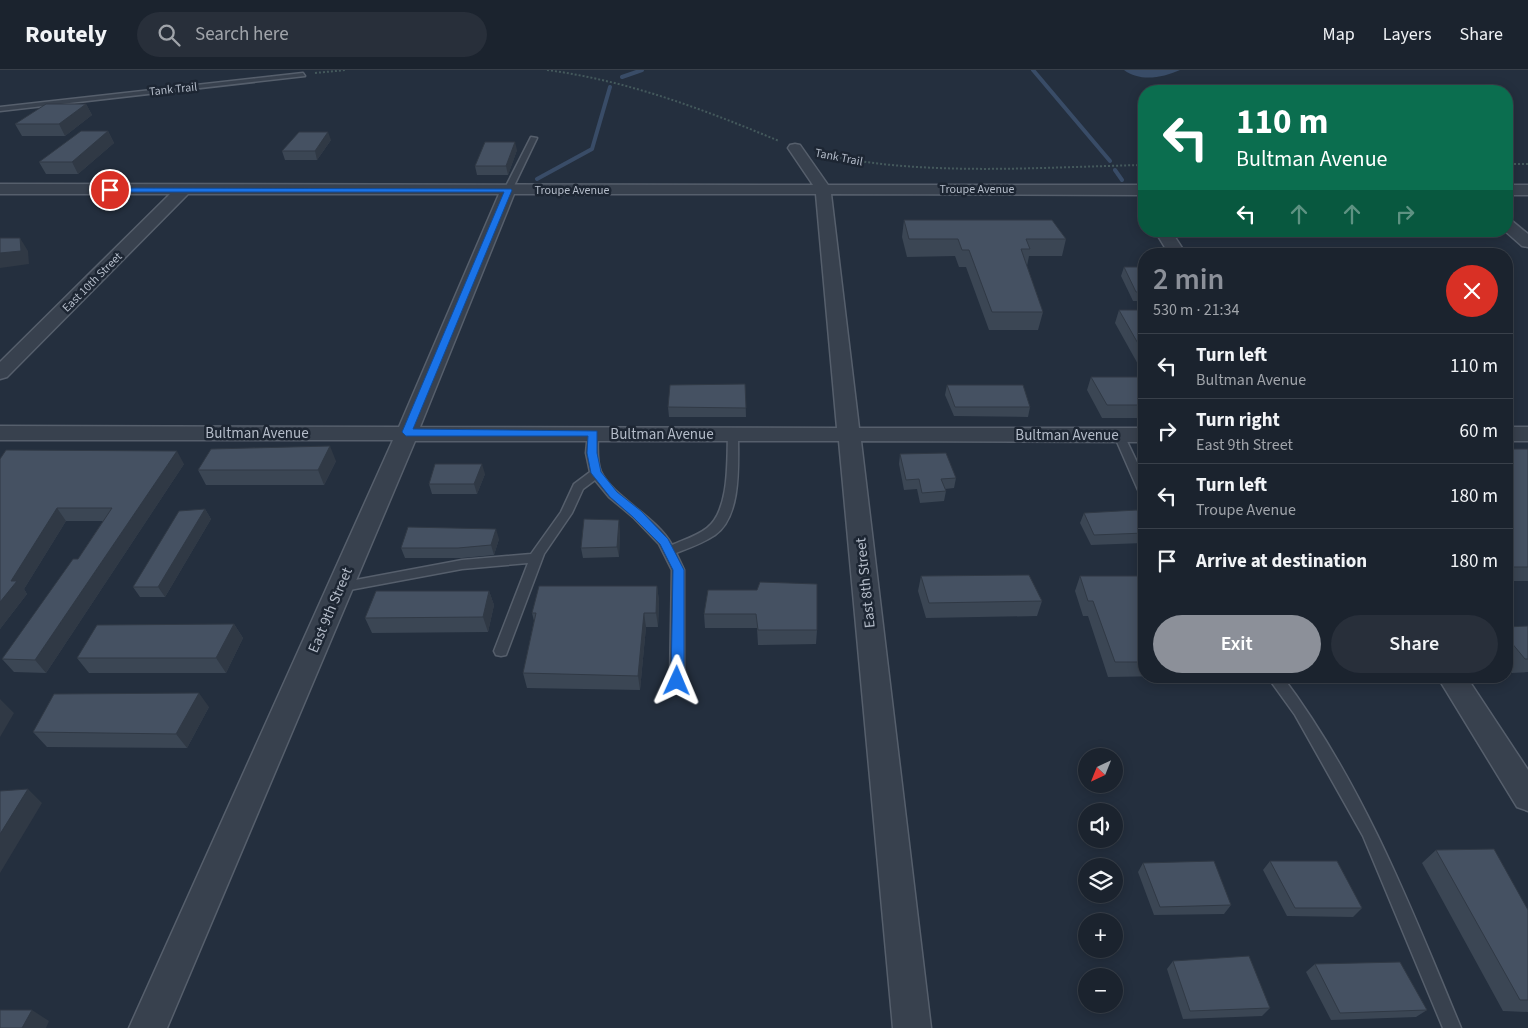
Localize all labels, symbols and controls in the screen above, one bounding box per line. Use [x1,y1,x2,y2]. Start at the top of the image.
search box [137,12,487,57]
text: Routely [25,17,107,52]
icon: search [155,21,183,49]
text: Search here [195,21,289,48]
text: Map [1323,22,1355,47]
text: Layers [1383,22,1432,47]
text: Share [1460,22,1503,47]
street label: Tank Trail [148,79,198,100]
text: 110 m [1236,97,1328,147]
icon: left [1153,105,1218,170]
text: Bultman Avenue [1236,143,1388,175]
street label: Tank Trail [814,145,864,170]
pin [89,169,131,211]
icon: arrive [96,176,124,204]
street label: Troupe Avenue [940,181,1015,198]
street label: Troupe Avenue [535,182,610,199]
icon: left [1232,200,1260,228]
icon: ahead [1285,200,1313,228]
icon: ahead [1338,200,1366,228]
icon: right [1391,200,1419,228]
street label: East 10th Street [59,249,126,316]
text: 2 min [1153,258,1224,301]
button: close [1446,265,1498,317]
text: 530 m · 21:34 [1153,299,1240,321]
text: Turn left [1196,342,1267,369]
icon: left [1153,352,1181,380]
text: 110 m [1450,353,1498,380]
text: Bultman Avenue [1196,369,1306,391]
text: Turn right [1196,407,1280,434]
icon: right [1153,417,1181,445]
text: 60 m [1460,418,1498,445]
street label: Bultman Avenue [205,423,309,444]
street label: Bultman Avenue [610,424,714,445]
street label: Bultman Avenue [1015,425,1119,446]
text: East 9th Street [1196,434,1293,456]
text: Turn left [1196,472,1267,499]
icon: left [1153,482,1181,510]
text: 180 m [1450,483,1498,510]
text: Troupe Avenue [1196,499,1296,521]
street label: East 8th Street [850,537,881,629]
icon: arrive [1153,547,1181,575]
text: Arrive at destination [1196,548,1367,575]
text: 180 m [1450,548,1498,575]
street label: East 9th Street [303,564,358,656]
button: Exit [1153,615,1321,673]
button: Share [1331,615,1498,673]
position arrow [650,654,702,706]
north arrow [1078,748,1122,792]
map controls [1078,748,1123,1013]
button: sound [1078,803,1123,848]
button: layers [1078,858,1123,903]
button: + [1078,913,1123,958]
button: − [1078,968,1123,1013]

